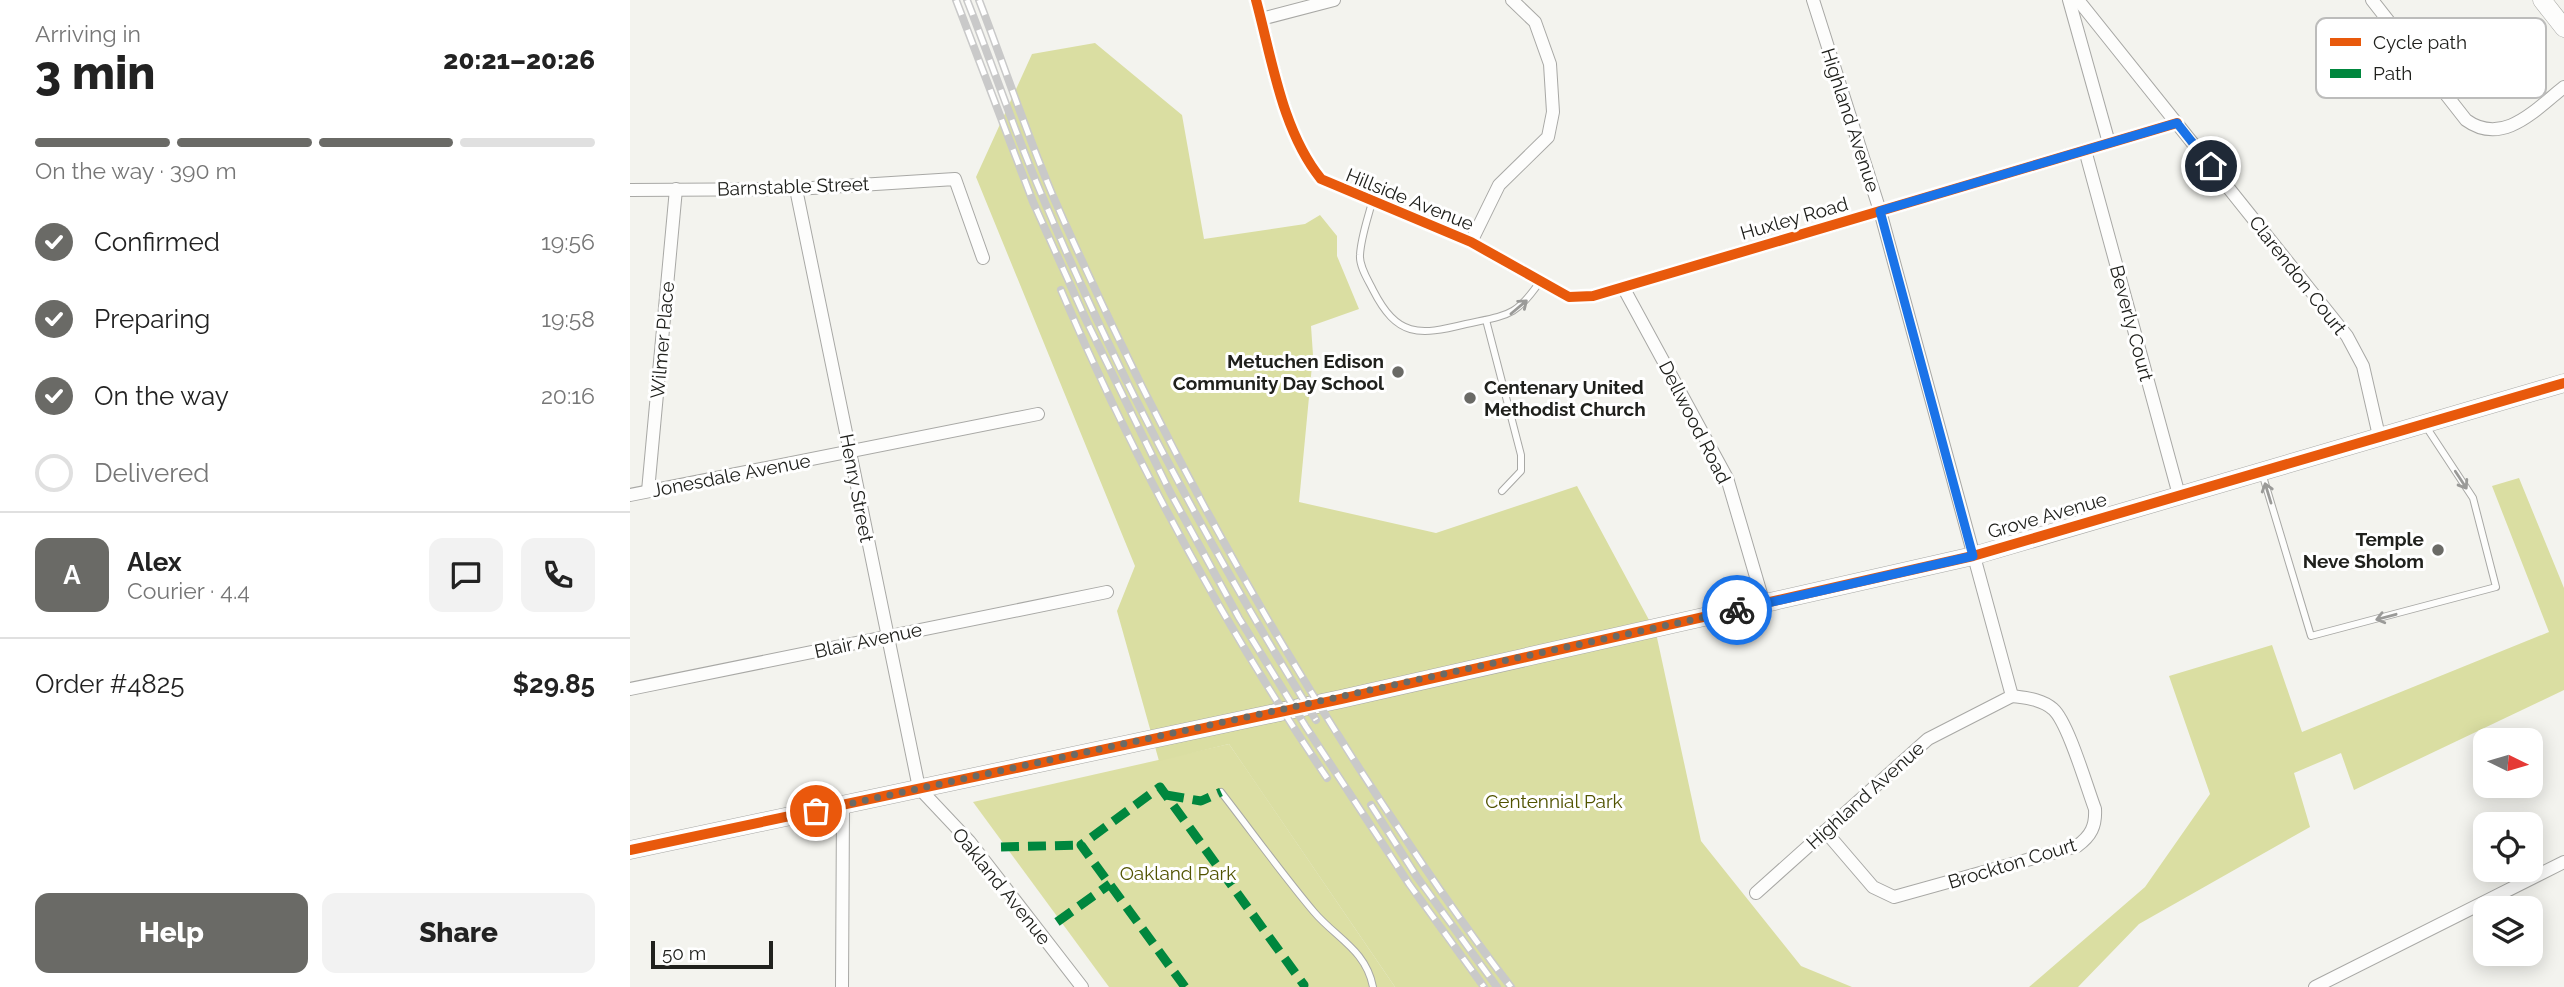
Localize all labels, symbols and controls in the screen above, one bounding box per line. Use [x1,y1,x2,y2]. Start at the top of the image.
legend [2316,18,2546,98]
text: Arriving in [35,20,141,47]
text: Cycle path [2373,31,2467,53]
text: 20:21–20:26 [443,45,595,75]
street label: Highland Avenue [1817,45,1885,195]
text: 3 min [35,46,155,100]
text: Path [2373,62,2412,84]
pin [2181,136,2241,196]
icon: home [2192,147,2230,185]
text: On the way · 390 m [35,157,237,184]
street label: Hillside Avenue [1343,163,1477,235]
street label: Barnstable Street [717,172,870,200]
street label: Huxley Road [1738,192,1850,244]
street label: Clarendon Court [2245,211,2352,339]
icon: check [35,223,73,261]
text: Confirmed [94,227,220,257]
text: 19:56 [541,228,595,255]
street label: Beverly Court [2106,263,2158,384]
street label: Wilmer Place [646,280,678,400]
one-way arrow [1509,299,1527,315]
icon: check [35,300,73,338]
text: Preparing [94,304,210,334]
text: 19:58 [541,305,595,332]
place label: Metuchen Edison Community Day School [1173,350,1385,394]
street label: Dellwood Road [1655,357,1735,487]
marker: Metuchen Edison Community Day School [1390,364,1406,380]
place label: Centenary United Methodist Church [1484,376,1646,420]
icon: check [35,377,73,415]
text: On the way [94,381,229,411]
text: 20:16 [541,382,595,409]
marker: Centenary United Methodist Church [1462,390,1478,406]
street label: Henry Street [836,432,878,545]
street label: Jonesdale Avenue [650,449,812,501]
text: Delivered [94,458,209,488]
one-way arrow [2454,470,2469,489]
one-way arrow [2260,483,2273,505]
street label: Grove Avenue [1985,488,2109,542]
place label: Temple Neve Sholom [2303,528,2424,572]
button: chat [429,538,503,612]
button: phone [521,538,595,612]
marker: Temple Neve Sholom [2430,542,2446,558]
text: Alex [127,547,182,577]
text: A [63,560,81,590]
courier [1702,575,1772,645]
text: Courier · 4.4 [127,577,250,604]
icon: bike [1718,591,1756,629]
one-way arrow [2375,611,2397,624]
street label: Blair Avenue [812,618,924,662]
text: Order #4825 [35,669,185,699]
text: $29.85 [513,669,595,699]
north arrow [2473,728,2543,798]
map controls [2473,728,2543,966]
street label: Highland Avenue [1802,737,1928,853]
pin [786,781,846,841]
park label: Centennial Park [1485,790,1623,812]
icon: bag [797,792,835,830]
button: locate [2473,812,2543,882]
street label: Oakland Avenue [948,823,1056,949]
street label: Brockton Court [1945,833,2079,893]
park label: Oakland Park [1120,862,1236,884]
button: Help [35,893,308,973]
button: Share [322,893,595,973]
button: layers [2473,896,2543,966]
scale bar [651,938,774,970]
text: 50 m [662,942,706,964]

